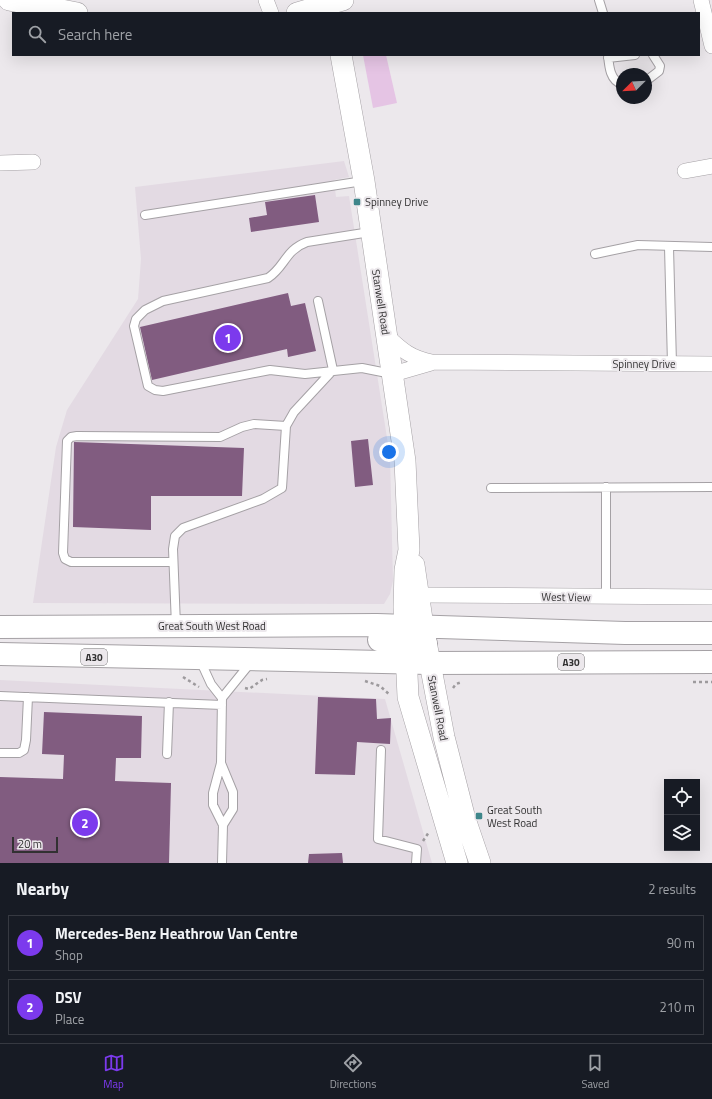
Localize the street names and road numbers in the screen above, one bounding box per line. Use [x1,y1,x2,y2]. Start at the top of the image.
street label: Stanwell Road [368,268,394,336]
street label: Spinney Drive [612,356,676,372]
street label: West View [541,589,591,605]
street label: Great South West Road [158,618,266,634]
road number: A30 [81,649,107,665]
road number: A30 [558,654,584,670]
street label: Stanwell Road [424,674,452,742]

